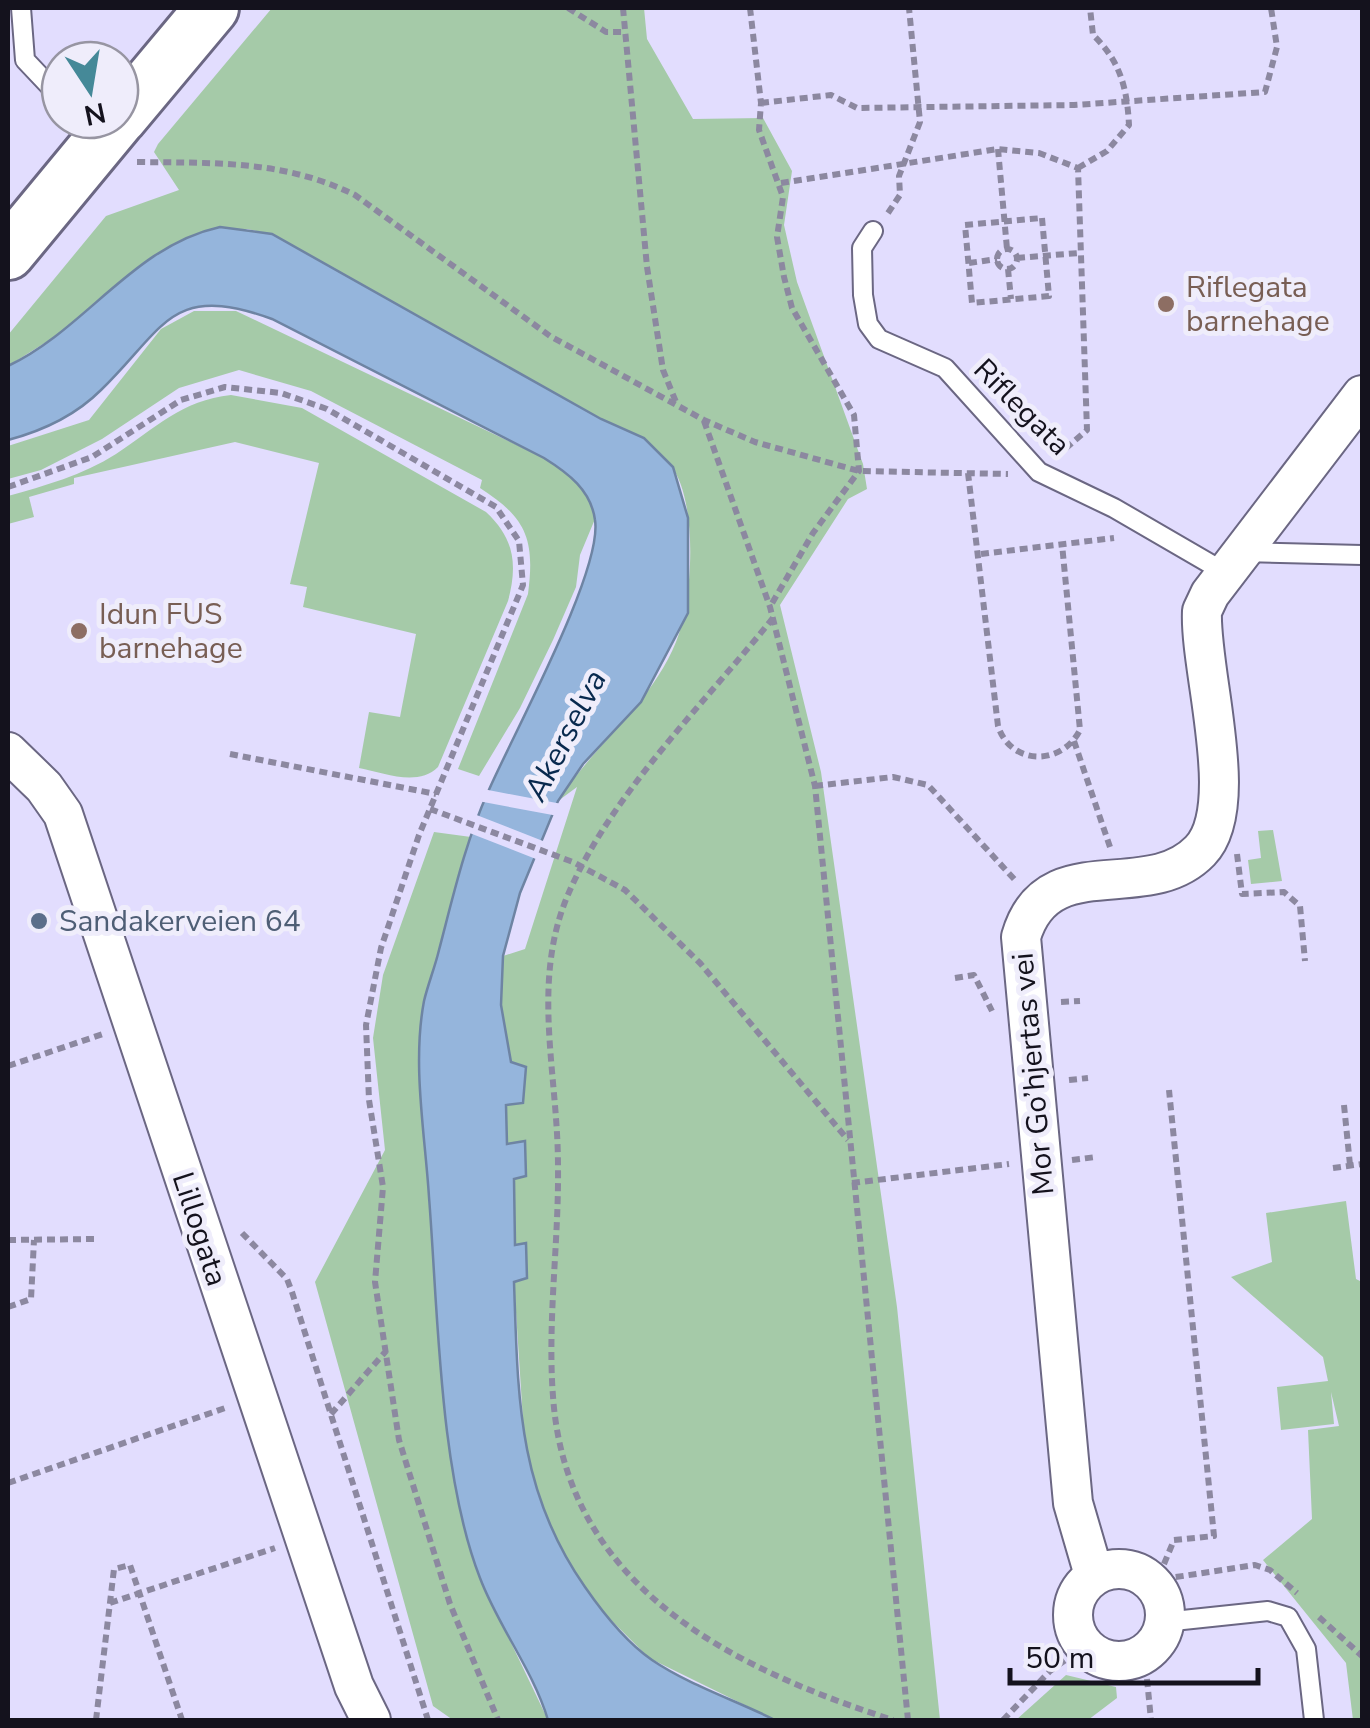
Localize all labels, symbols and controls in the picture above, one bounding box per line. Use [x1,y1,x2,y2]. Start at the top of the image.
north arrow [40,40,140,140]
text: N [81,93,109,134]
place label: Riflegata barnehage [1186,267,1330,342]
marker: Riflegata barnehage [1155,293,1177,315]
street label: Riflegata [964,350,1079,465]
place label: Idun FUS barnehage [99,594,243,669]
marker: Idun FUS barnehage [68,620,90,642]
water label: Akerselva [514,662,617,809]
place label: Sandakerveien 64 [59,901,301,942]
marker: Sandakerveien 64 [28,910,50,932]
street label: Mor Go’hjertas vei [1002,951,1065,1197]
street label: Lillogata [162,1167,237,1291]
scale bar [1010,1623,1258,1685]
text: 50 m [1025,1638,1094,1679]

